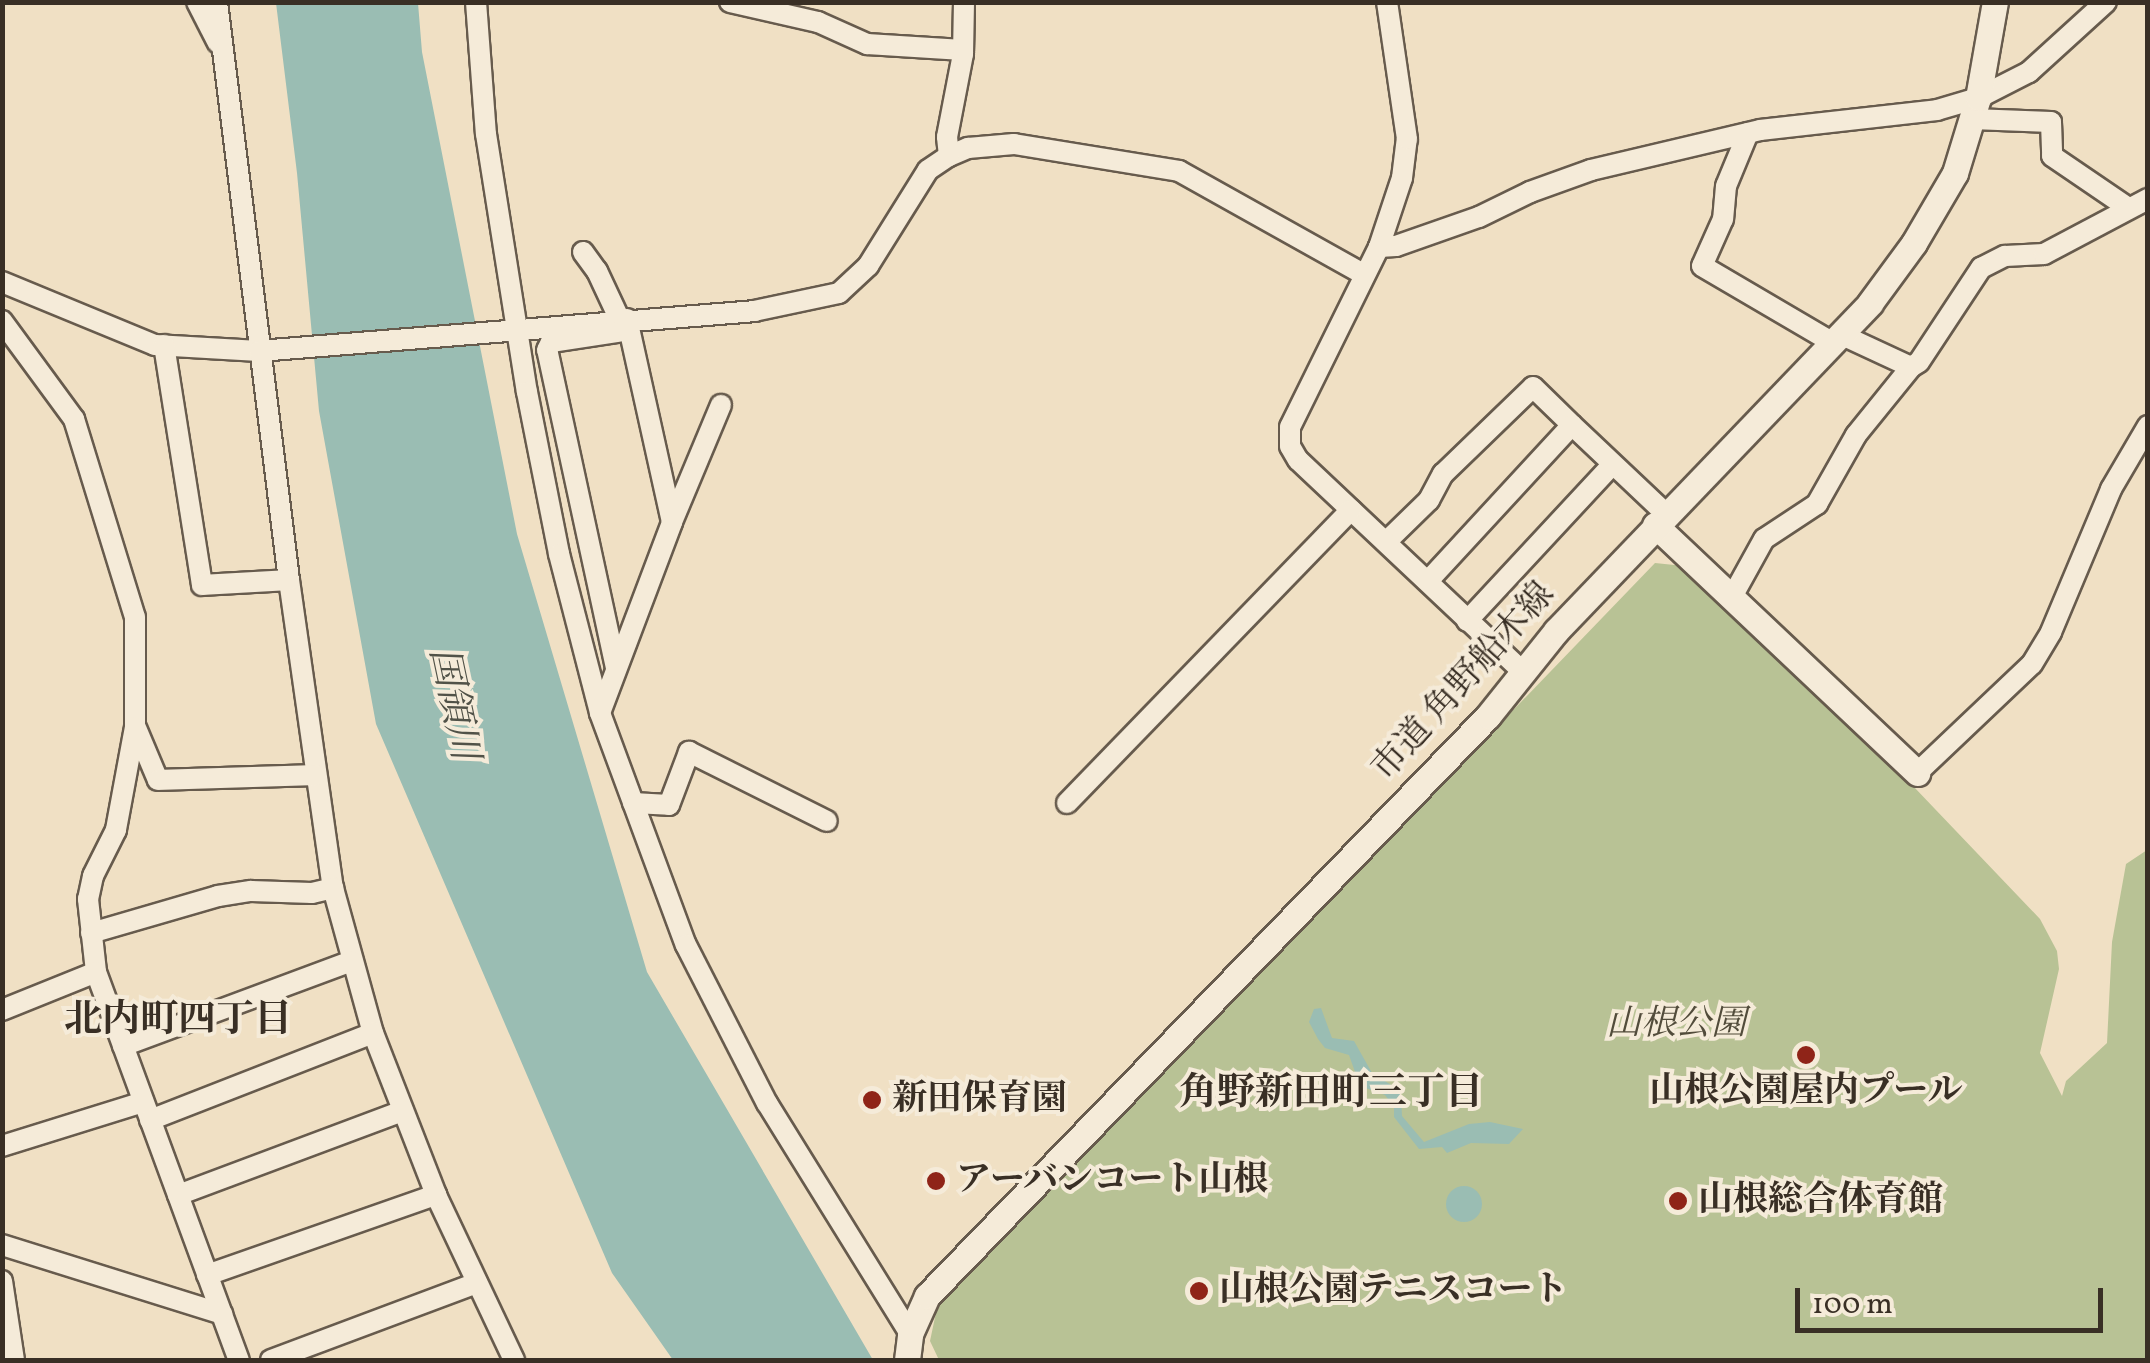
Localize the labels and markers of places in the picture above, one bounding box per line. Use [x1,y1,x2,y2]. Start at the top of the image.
marker: 山根公園屋内プール [1795,1044,1817,1066]
place label: 山根公園屋内プール [1649,1071,1963,1113]
place label: 新田保育園 [892,1079,1067,1121]
marker: 新田保育園 [861,1089,883,1111]
place label: アーバンコート山根 [956,1160,1270,1202]
marker: アーバンコート山根 [925,1170,947,1192]
place label: 山根総合体育館 [1698,1180,1943,1222]
marker: 山根総合体育館 [1667,1190,1689,1212]
place label: 山根公園テニスコート [1219,1270,1569,1312]
marker: 山根公園テニスコート [1188,1280,1210,1302]

